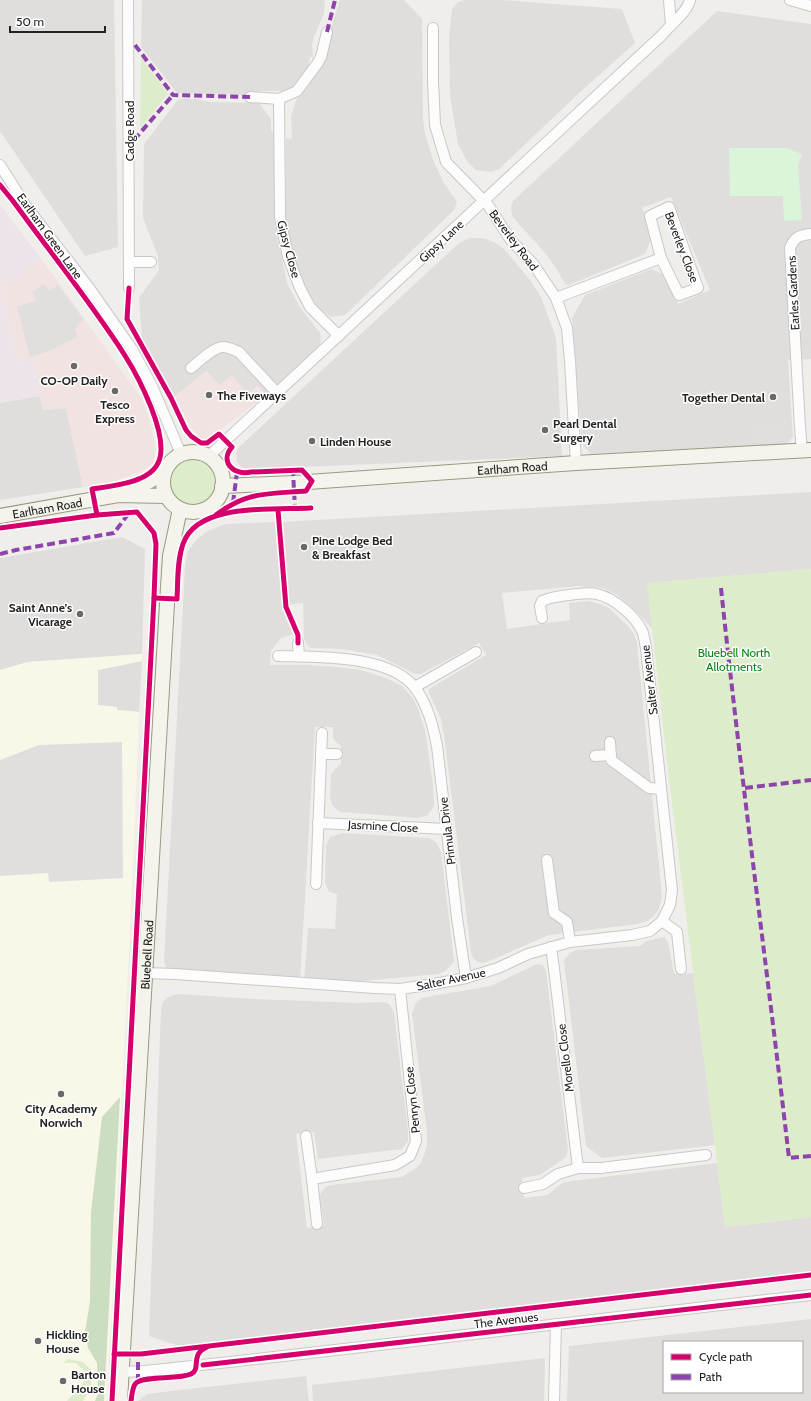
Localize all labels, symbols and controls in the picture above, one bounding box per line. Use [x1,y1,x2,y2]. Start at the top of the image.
scale bar [10,8,105,34]
text: 50 m [16,14,44,29]
street label: Cadge Road [122,101,137,161]
street label: Earlham Green Lane [14,190,86,282]
street label: Beverley Road [486,206,542,274]
street label: Beverley Close [662,210,702,284]
street label: Gipsy Lane [416,217,466,265]
street label: Gipsy Close [274,219,304,279]
street label: Earles Gardens [784,255,802,331]
marker: CO-OP Daily [69,361,79,371]
place label: CO-OP Daily [40,373,108,388]
marker: Tesco Express [110,386,120,396]
place label: The Fiveways [217,388,286,403]
marker: The Fiveways [204,390,214,400]
place label: Together Dental [682,390,765,405]
marker: Together Dental [768,392,778,402]
place label: Tesco Express [95,397,135,426]
place label: Pearl Dental Surgery [553,416,617,445]
marker: Pearl Dental Surgery [540,425,550,435]
place label: Linden House [320,434,391,449]
marker: Linden House [307,436,317,446]
street label: Earlham Road [477,458,548,477]
street label: Earlham Road [11,494,83,521]
place label: Pine Lodge Bed & Breakfast [312,533,393,562]
marker: Pine Lodge Bed & Breakfast [299,542,309,552]
place label: Saint Anne’s Vicarage [9,600,72,629]
marker: Saint Anne’s Vicarage [75,609,85,619]
street label: Salter Avenue [637,644,661,716]
park label: Bluebell North Allotments [698,645,770,674]
street label: Primula Drive [435,796,459,866]
street label: Jasmine Close [347,817,418,835]
street label: Bluebell Road [137,920,156,990]
street label: Salter Avenue [415,964,487,994]
street label: Morello Close [553,1023,577,1093]
street label: Penryn Close [401,1066,423,1134]
marker: City Academy Norwich [56,1089,66,1099]
place label: City Academy Norwich [25,1101,98,1130]
street label: The Avenues [473,1309,539,1331]
place label: Hickling House [46,1327,87,1356]
marker: Hickling House [33,1336,43,1346]
legend [663,1341,803,1393]
text: Cycle path [699,1349,752,1364]
place label: Barton House [71,1367,106,1396]
text: Path [699,1369,722,1384]
marker: Barton House [58,1376,68,1386]

